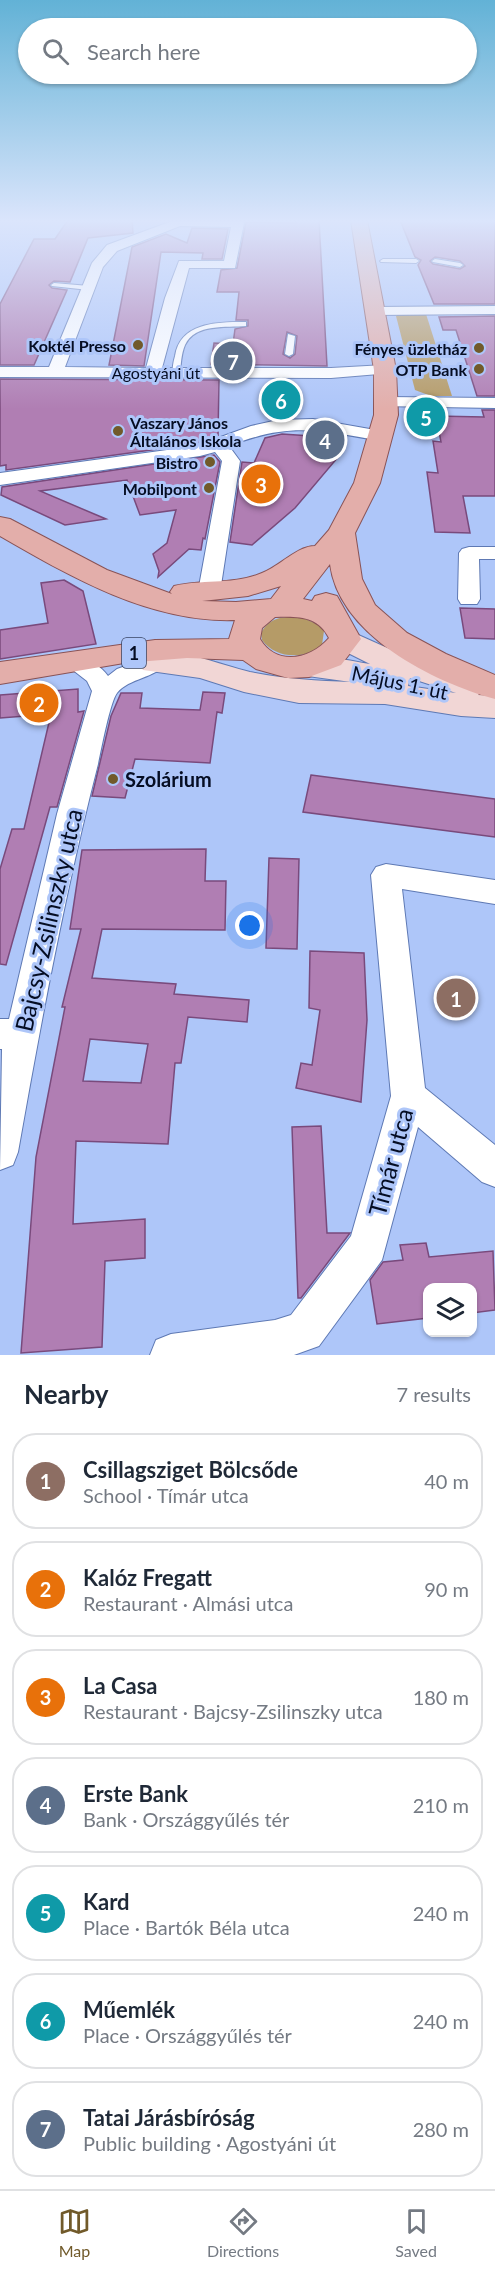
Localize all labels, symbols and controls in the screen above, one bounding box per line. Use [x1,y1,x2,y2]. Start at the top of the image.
search box [18,18,477,84]
icon: search [39,35,72,68]
text: Search here [87,38,200,65]
place label: Koktél Presso [28,336,126,355]
marker: Koktél Presso [131,338,145,352]
pin: 7 [214,338,252,384]
place label: Fényes üzletház [354,339,467,358]
marker: Fényes üzletház [472,341,486,355]
place label: OTP Bank [395,360,467,379]
marker: OTP Bank [472,362,486,376]
street label: Agostyáni út [112,363,200,382]
pin: 6 [262,378,300,422]
pin: 5 [406,394,446,440]
place label: Vaszary János Általános Iskola [129,413,241,450]
pin: 4 [306,418,344,462]
marker: Vaszary János Általános Iskola [111,424,125,438]
place label: Bistro [156,453,198,472]
marker: Bistro [203,455,217,469]
pin: 3 [242,462,280,506]
place label: Mobilpont [123,479,197,498]
marker: Mobilpont [202,481,216,495]
road number: 1 [122,638,146,668]
street label: Május 1. út [350,660,450,704]
pin: 2 [20,680,58,726]
place label: Szolárium [125,767,212,791]
marker: Szolárium [106,772,120,786]
street label: Bajcsy-Zsilinszky utca [8,806,88,1034]
your location [235,911,264,940]
pin: 1 [436,976,476,1020]
street label: Tímár utca [362,1105,418,1219]
map controls [423,1283,477,1337]
button: layers [423,1283,477,1337]
text: Nearby [24,1378,109,1410]
text: 7 results [396,1382,471,1406]
text: Csillagsziget Bölcsőde [83,1456,298,1483]
text: 1 [40,1469,51,1493]
text: 40 m [424,1469,469,1493]
text: School · Tímár utca [83,1483,249,1507]
text: Kalóz Fregatt [83,1564,212,1591]
text: 2 [40,1577,51,1601]
text: 90 m [424,1577,469,1601]
text: Restaurant · Almási utca [83,1591,293,1615]
text: La Casa [83,1672,158,1699]
text: 3 [40,1685,51,1709]
text: 180 m [413,1685,469,1709]
text: Restaurant · Bajcsy-Zsilinszky utca [83,1699,383,1723]
text: Erste Bank [83,1780,188,1807]
text: 4 [40,1793,51,1817]
text: 210 m [413,1793,469,1817]
text: Bank · Országgyűlés tér [83,1807,289,1831]
text: Kard [83,1888,130,1915]
text: 5 [40,1901,51,1925]
text: 240 m [413,1901,469,1925]
text: Place · Bartók Béla utca [83,1915,290,1939]
text: Műemlék [83,1996,175,2023]
text: 6 [40,2009,51,2033]
text: 240 m [413,2009,469,2033]
text: Place · Országgyűlés tér [83,2023,292,2047]
text: Tatai Járásbíróság [83,2104,255,2131]
text: 7 [40,2117,51,2141]
text: 280 m [413,2117,469,2141]
text: Public building · Agostyáni út [83,2131,336,2155]
tab: Map [58,2205,91,2260]
tab: Directions [207,2205,279,2260]
tab: Saved [395,2205,437,2260]

